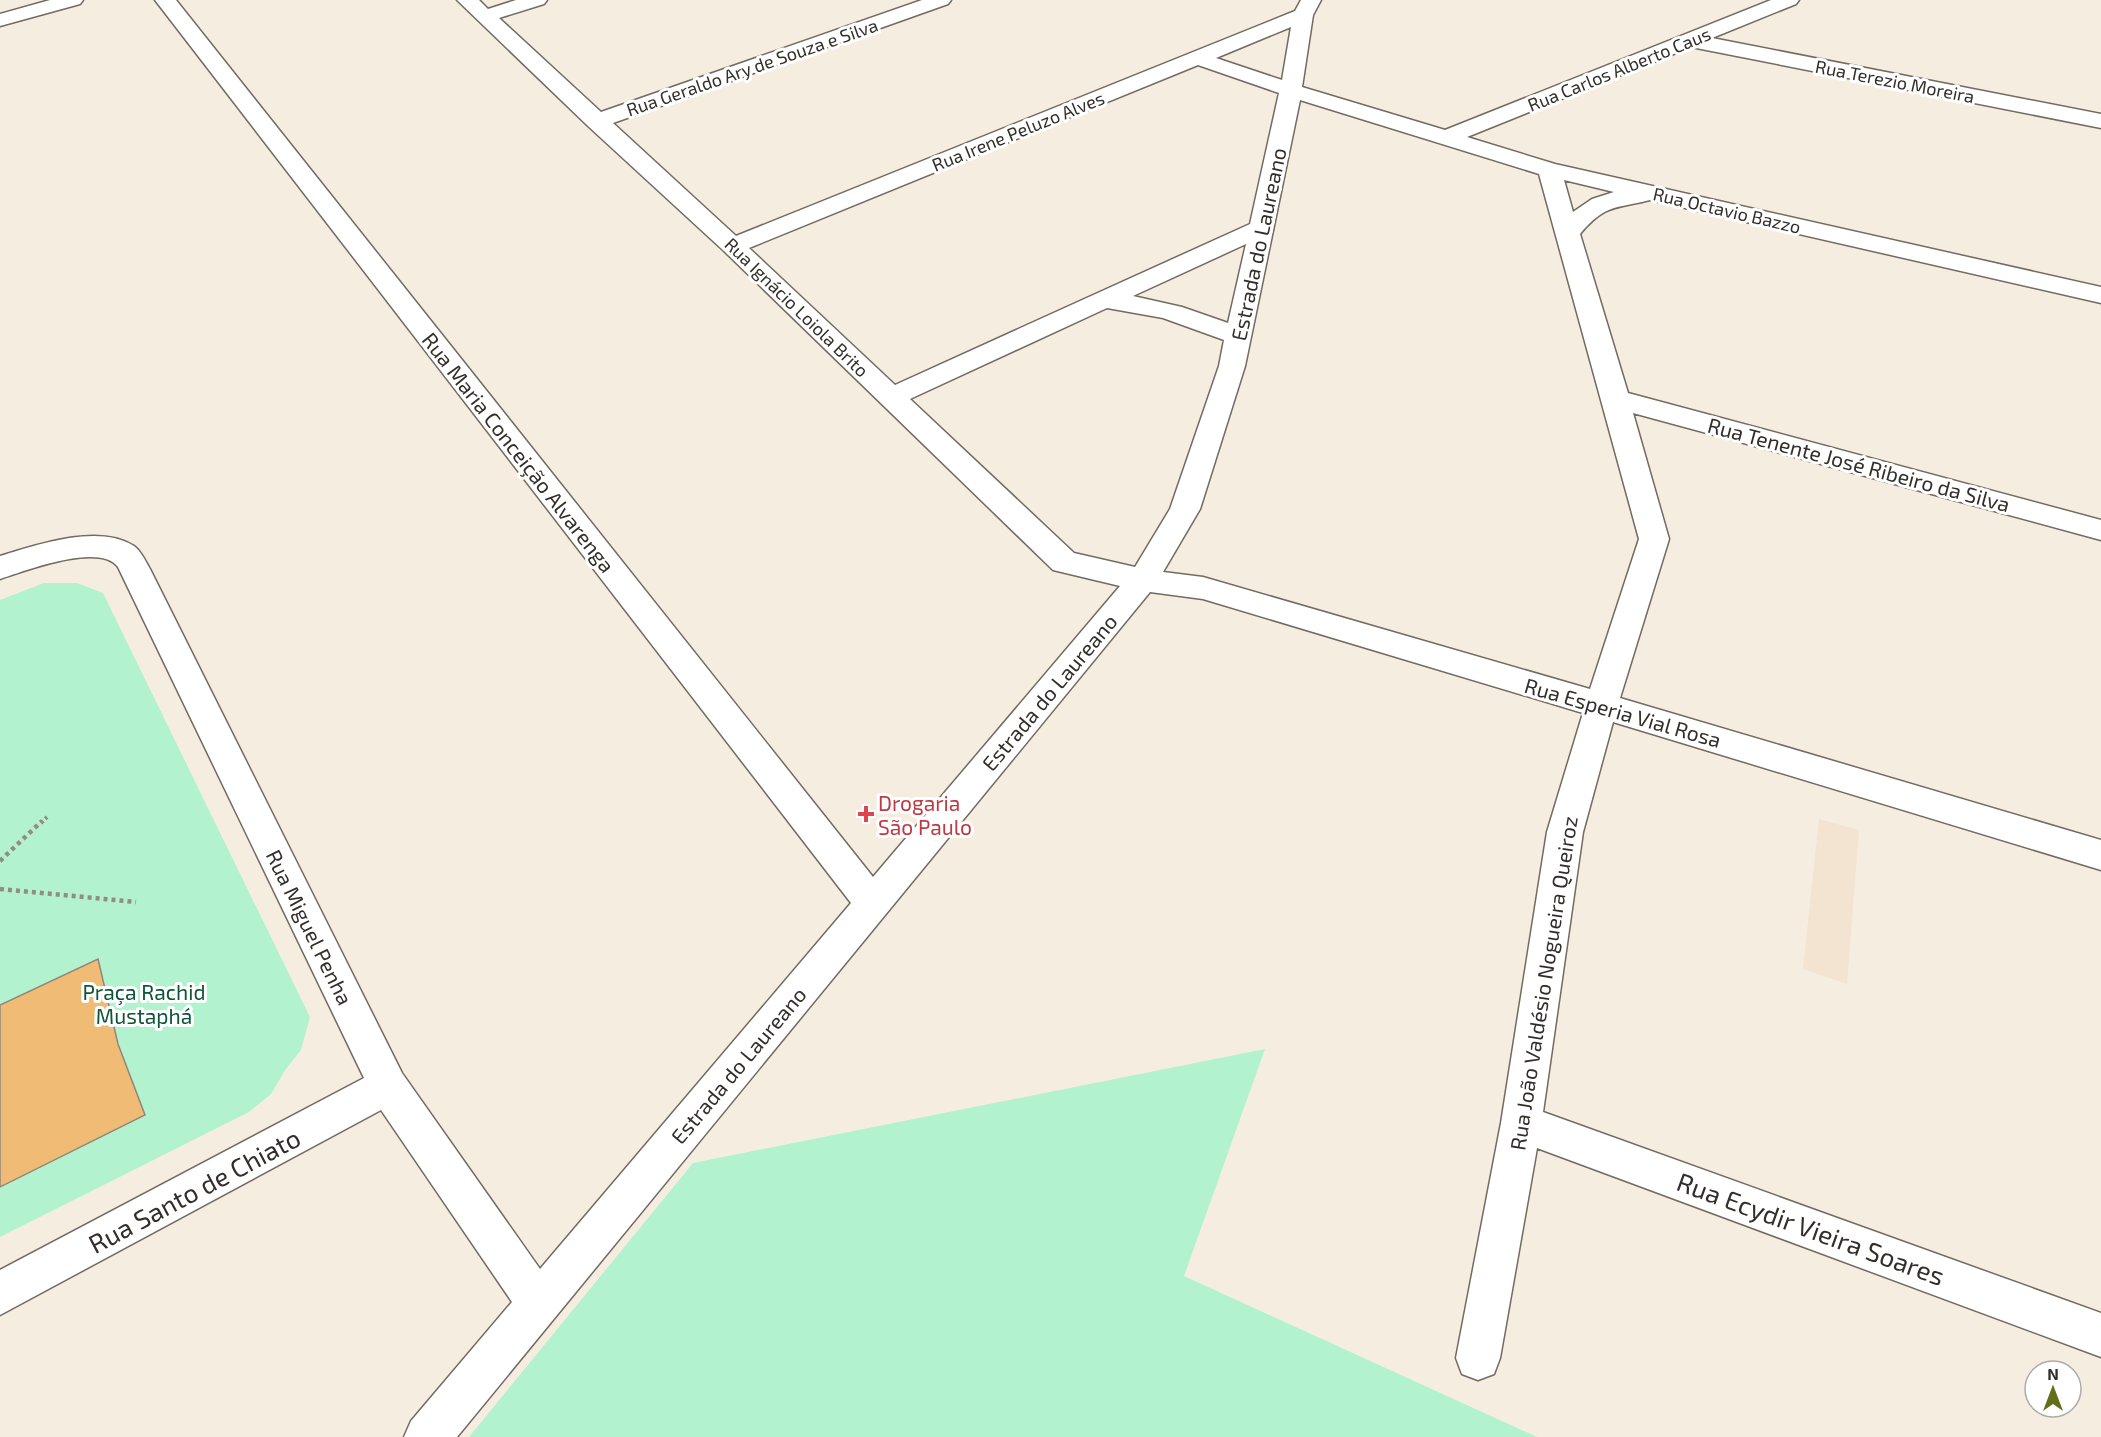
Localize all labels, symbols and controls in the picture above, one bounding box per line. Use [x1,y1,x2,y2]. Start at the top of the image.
street label: Rua Geraldo Ary de Souza e Silva [623,14,881,120]
street label: Rua Carlos Alberto Caus [1524,22,1714,116]
street label: Rua Terezio Moreira [1814,55,1976,107]
street label: Rua Irene Peluzo Alves [929,86,1107,176]
street label: Estrada do Laureano [1225,145,1291,343]
street label: Rua Octavio Bazzo [1651,182,1803,238]
street label: Rua Ignácio Loiola Brito [721,233,873,381]
street label: Rua Maria Conceição Alvarenga [416,327,620,578]
street label: Rua Tenente José Ribeiro da Silva [1705,412,2013,516]
street label: Estrada do Laureano [976,609,1122,775]
street label: Rua Esperia Vial Rosa [1522,672,1724,752]
place label: Drogaria São Paulo [878,790,972,839]
marker: Drogaria São Paulo [859,807,873,821]
street label: Rua João Valdésio Nogueira Queiroz [1504,814,1583,1152]
street label: Rua Miguel Penha [262,845,358,1009]
park label: Praça Rachid Mustaphá [82,979,206,1028]
street label: Estrada do Laureano [665,982,811,1148]
street label: Rua Santo de Chiato [83,1121,305,1259]
street label: Rua Ecydir Vieira Soares [1673,1165,1949,1291]
north arrow [2023,1359,2083,1419]
text: N [2047,1364,2059,1383]

